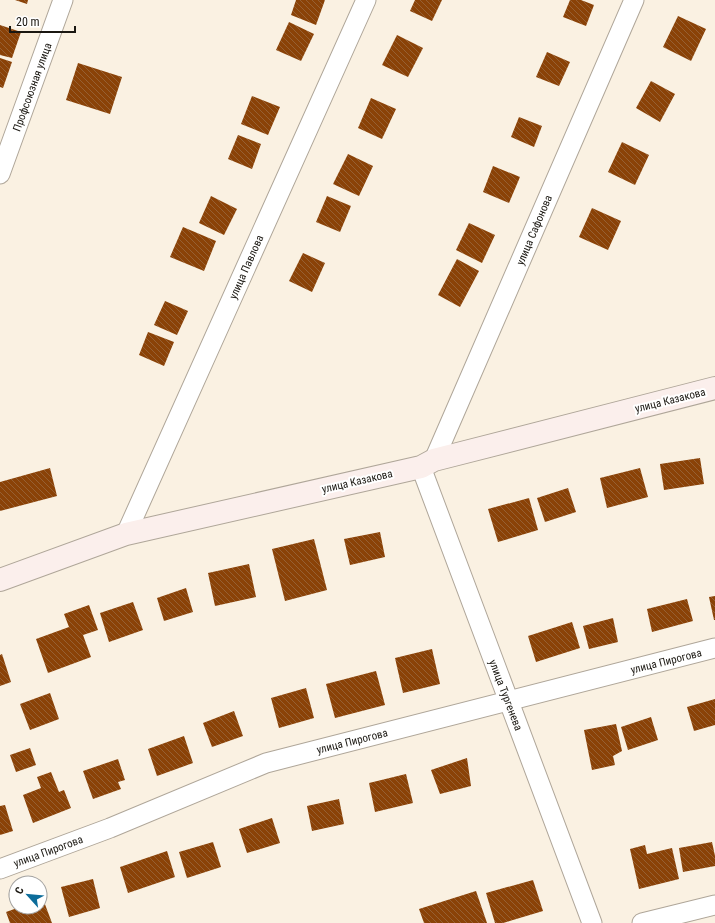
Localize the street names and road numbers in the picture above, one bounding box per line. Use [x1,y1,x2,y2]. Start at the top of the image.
street label: Профсоюзная улица [10,41,55,133]
street label: улица Сафонова [514,193,555,267]
street label: улица Павлова [227,233,266,301]
street label: улица Казакова [633,385,707,416]
street label: улица Казакова [320,467,394,496]
street label: улица Пирогова [629,646,703,677]
street label: улица Тургенева [486,658,525,733]
street label: улица Пирогова [315,726,389,757]
street label: улица Пирогова [12,833,85,870]

